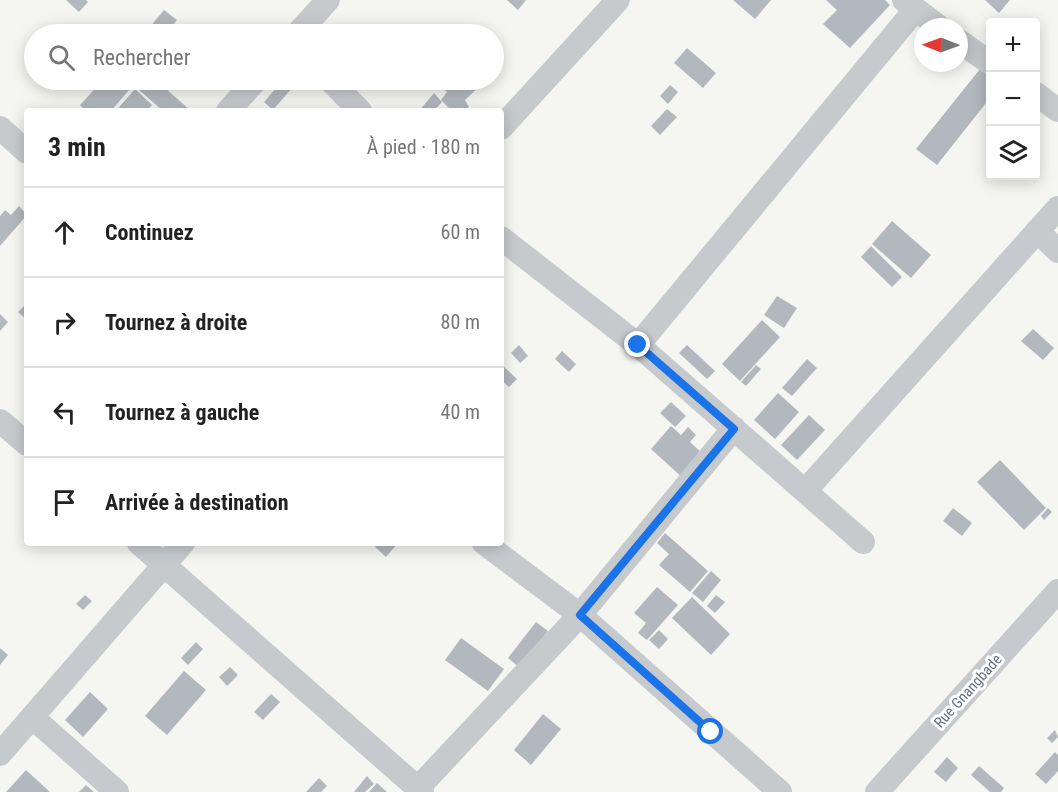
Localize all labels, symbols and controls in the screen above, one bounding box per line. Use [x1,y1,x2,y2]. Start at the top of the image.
north arrow [914,18,968,72]
map controls [986,18,1040,180]
button: + [986,18,1040,72]
search box [24,24,504,90]
icon: search [45,41,78,74]
text: Rechercher [93,45,190,70]
button: − [986,72,1040,126]
button: layers [986,126,1040,180]
text: 3 min [48,132,106,162]
text: À pied · 180 m [367,135,480,159]
icon: ahead [48,216,81,249]
text: Continuez [105,220,194,245]
text: 60 m [441,220,480,244]
icon: right [48,306,81,339]
text: Tournez à droite [105,310,247,335]
text: 80 m [441,310,480,334]
route end [624,331,650,357]
icon: left [48,396,81,429]
text: Tournez à gauche [105,400,259,425]
text: 40 m [441,400,480,424]
icon: arrive [48,486,81,519]
text: Arrivée à destination [105,490,289,515]
street label: Rue Gnangbade [930,651,1006,731]
route start [697,718,723,744]

